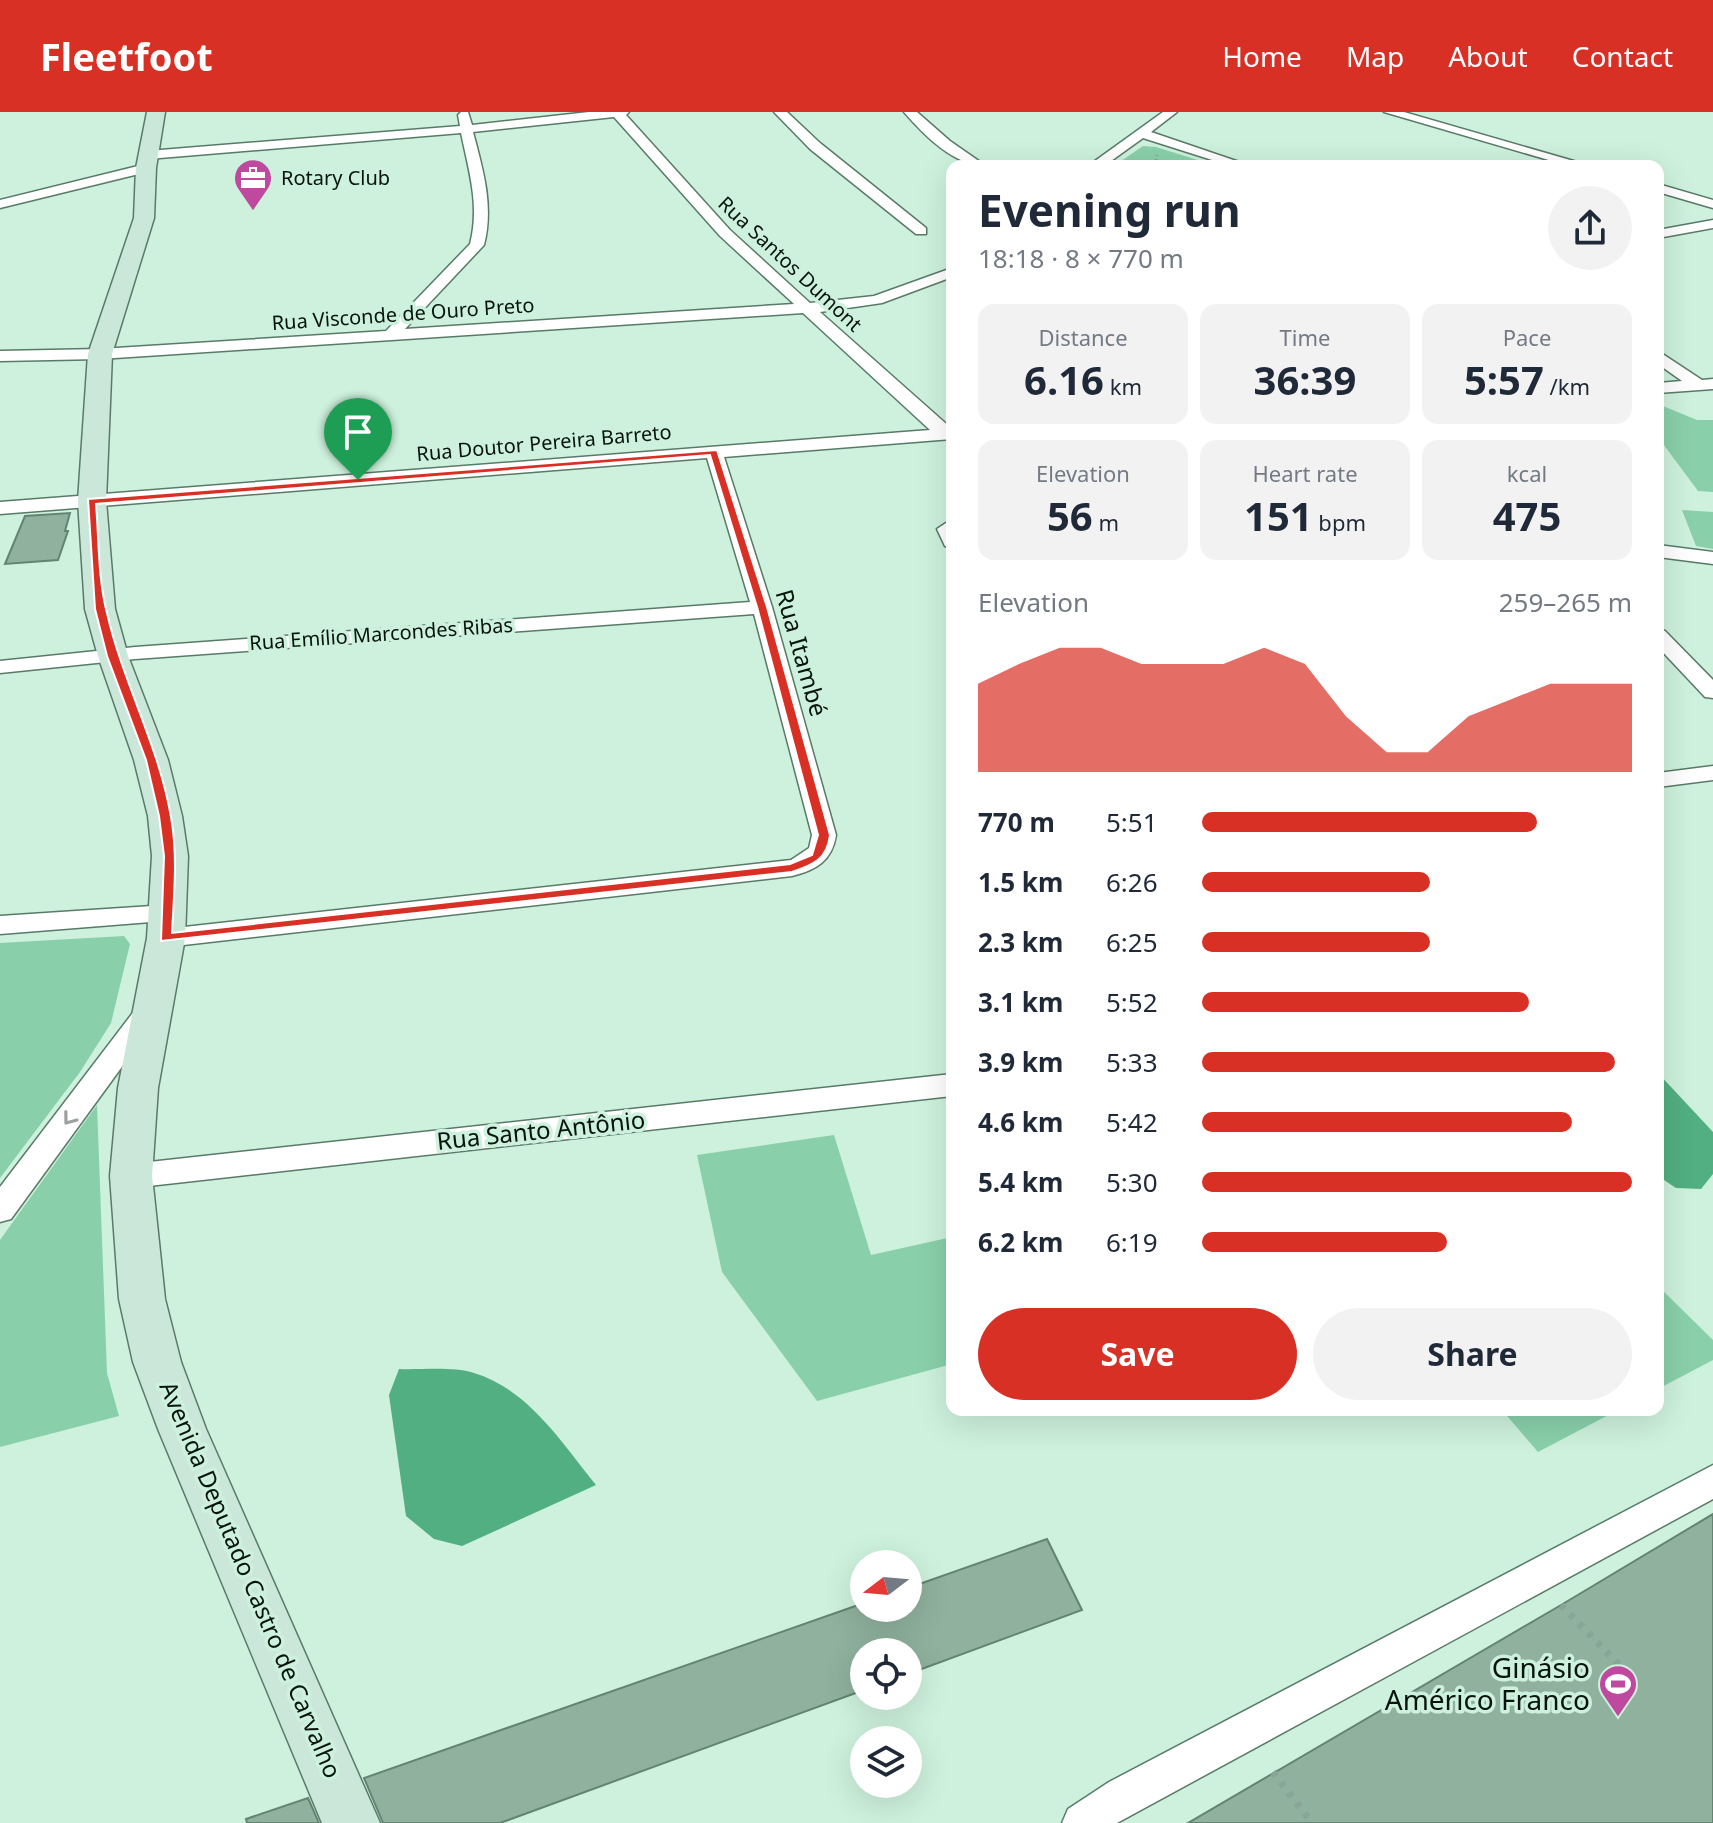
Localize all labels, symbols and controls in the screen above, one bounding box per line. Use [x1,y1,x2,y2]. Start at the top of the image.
text: Fleetfoot [40,30,213,82]
text: Home [1222,37,1302,75]
text: Map [1346,37,1404,75]
text: About [1448,37,1528,75]
text: Contact [1572,37,1673,75]
office icon: Rotary Club [232,157,274,212]
place label: Rotary Club [281,164,390,191]
text: Evening run [978,180,1241,240]
button: share [1548,186,1632,270]
street label: Rua Santos Dumont [713,190,868,337]
text: 18:18 · 8 × 770 m [978,240,1184,276]
street label: Rua Visconde de Ouro Preto [271,291,535,336]
text: Distance [1038,322,1128,352]
text: Time [1280,322,1330,352]
text: Pace [1503,322,1551,352]
text: 6.16 [1024,352,1104,407]
text: 36:39 [1254,352,1356,407]
text: 5:57 [1464,352,1544,407]
text: km [1104,371,1142,401]
text: /km [1544,371,1590,401]
pin [324,398,392,480]
icon: arrive [336,410,380,454]
street label: Rua Doutor Pereira Barreto [415,418,673,467]
text: Elevation [1036,458,1130,488]
text: Heart rate [1252,458,1358,488]
text: kcal [1507,458,1547,488]
text: 56 [1047,488,1093,543]
text: 151 [1244,488,1313,543]
text: 475 [1493,488,1561,543]
text: m [1093,507,1119,537]
text: bpm [1313,507,1366,537]
text: Elevation [978,584,1089,620]
text: 259–265 m [1499,584,1632,620]
street label: Rua Itambé [769,585,836,720]
street label: Rua Emílio Marcondes Ribas [248,611,514,656]
text: 770 m [978,804,1055,840]
text: 5:51 [1106,804,1158,840]
text: 1.5 km [978,864,1063,900]
text: 6:26 [1106,864,1158,900]
text: 2.3 km [978,924,1063,960]
text: 6:25 [1106,924,1158,960]
text: 3.1 km [978,984,1063,1020]
text: 5:52 [1106,984,1158,1020]
text: 3.9 km [978,1044,1063,1080]
text: 5:33 [1106,1044,1158,1080]
street label: Rua Santo Antônio [435,1102,647,1157]
text: 4.6 km [978,1104,1063,1140]
text: 5:42 [1106,1104,1158,1140]
one-way arrow [64,1110,78,1124]
text: 5.4 km [978,1164,1063,1200]
text: 5:30 [1106,1164,1158,1200]
text: 6.2 km [978,1224,1063,1260]
text: 6:19 [1106,1224,1158,1260]
button: Save [978,1308,1297,1400]
button: Share [1313,1308,1632,1400]
street label: Avenida Deputado Castro de Carvalho [153,1376,350,1783]
north arrow [850,1550,922,1622]
map controls [850,1550,922,1798]
button: locate [850,1638,922,1710]
place label: Ginásio Américo Franco [1385,1648,1590,1718]
sports icon: Ginásio Américo Franco [1597,1663,1639,1718]
button: layers [850,1726,922,1798]

